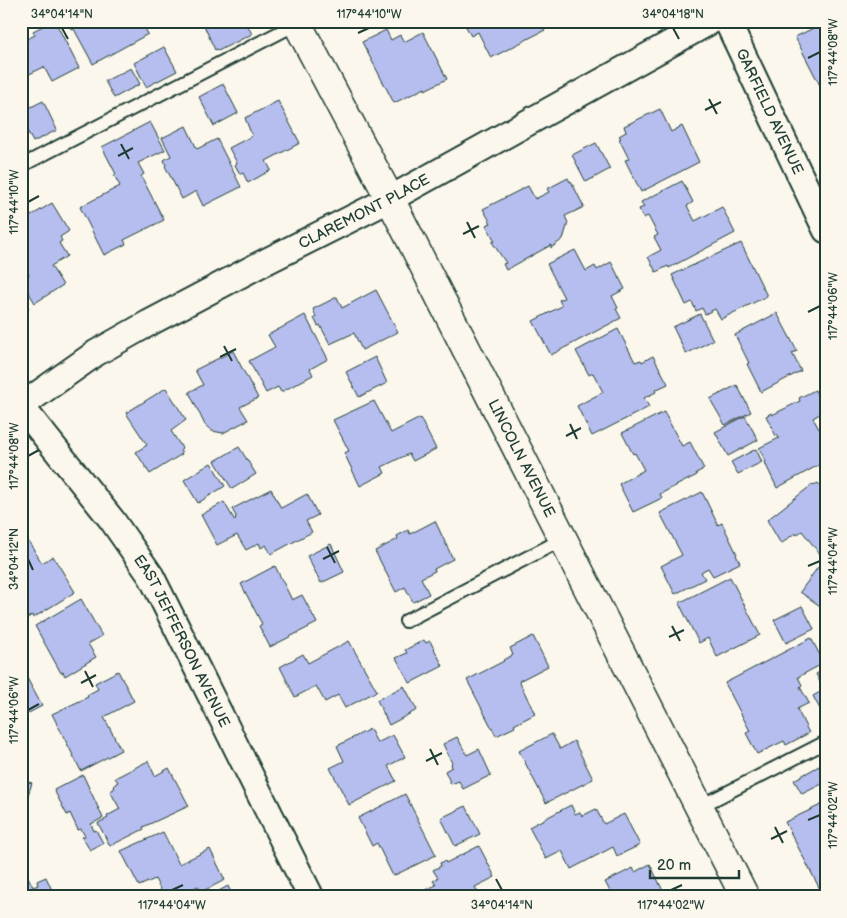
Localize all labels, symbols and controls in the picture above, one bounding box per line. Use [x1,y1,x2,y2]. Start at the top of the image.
text: 34°04'14"N [31,7,93,22]
text: 117°44'10"W [336,7,402,22]
text: 34°04'18"N [642,7,704,22]
text: 117°44'08"W [826,18,841,86]
street label: GARFIELD AVENUE [731,46,807,178]
text: 117°44'10"W [7,169,22,235]
street label: CLAREMONT PLACE [295,170,433,254]
text: 117°44'06"W [826,272,841,340]
street label: LINCOLN AVENUE [483,396,559,521]
text: 117°44'08"W [7,422,22,490]
text: 117°44'04"W [826,527,841,595]
text: 34°04'12"N [7,528,22,590]
street label: EAST JEFFERSON AVENUE [129,551,234,731]
text: 117°44'06"W [7,676,22,744]
text: 117°44'02"W [826,781,841,849]
scale bar [650,848,738,880]
text: 20 m [657,856,691,875]
text: 117°44'04"W [138,898,206,913]
text: 34°04'14"N [471,898,533,913]
text: 117°44'02"W [637,898,705,913]

